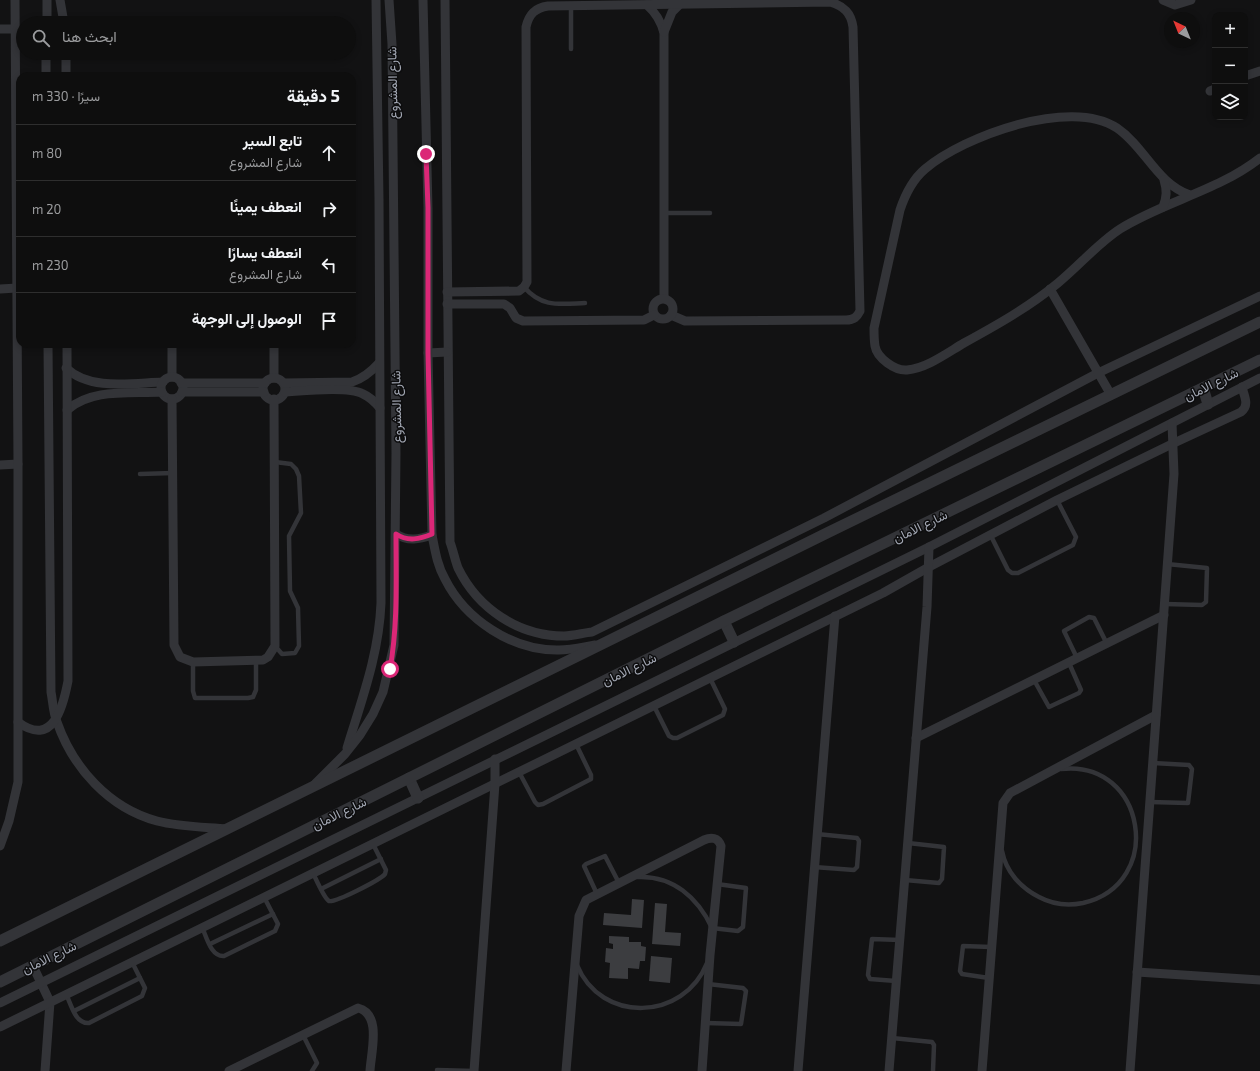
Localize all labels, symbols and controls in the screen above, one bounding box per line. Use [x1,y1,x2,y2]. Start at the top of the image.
north arrow [1164,12,1200,48]
map controls [1212,12,1248,120]
button: + [1212,12,1248,48]
search box [16,16,356,60]
icon: search [30,27,52,49]
text: ابحث هنا [62,27,117,45]
street label: شارع المشروع [383,46,403,120]
button: − [1212,48,1248,84]
button: layers [1212,84,1248,120]
text: 5 دقيقة [287,85,340,105]
text: سيرًا · 330 m [32,88,100,104]
text: تابع السير [243,131,302,149]
icon: ahead [318,142,340,164]
text: 80 m [32,145,62,161]
route end [417,145,435,163]
text: شارع المشروع [229,154,302,170]
text: انعطف يمينًا [230,197,302,215]
icon: right [318,198,340,220]
text: 20 m [32,201,61,217]
text: انعطف يسارًا [228,243,302,261]
icon: left [318,254,340,276]
text: 230 m [32,257,69,273]
text: شارع المشروع [229,266,302,282]
text: الوصول إلى الوجهة [192,309,302,327]
icon: arrive [318,310,340,332]
street label: شارع الامان [1181,364,1242,406]
street label: شارع المشروع [387,370,407,444]
street label: شارع الامان [890,506,951,548]
street label: شارع الامان [599,649,660,691]
route start [381,660,399,678]
street label: شارع الامان [309,793,370,835]
street label: شارع الامان [19,937,80,979]

